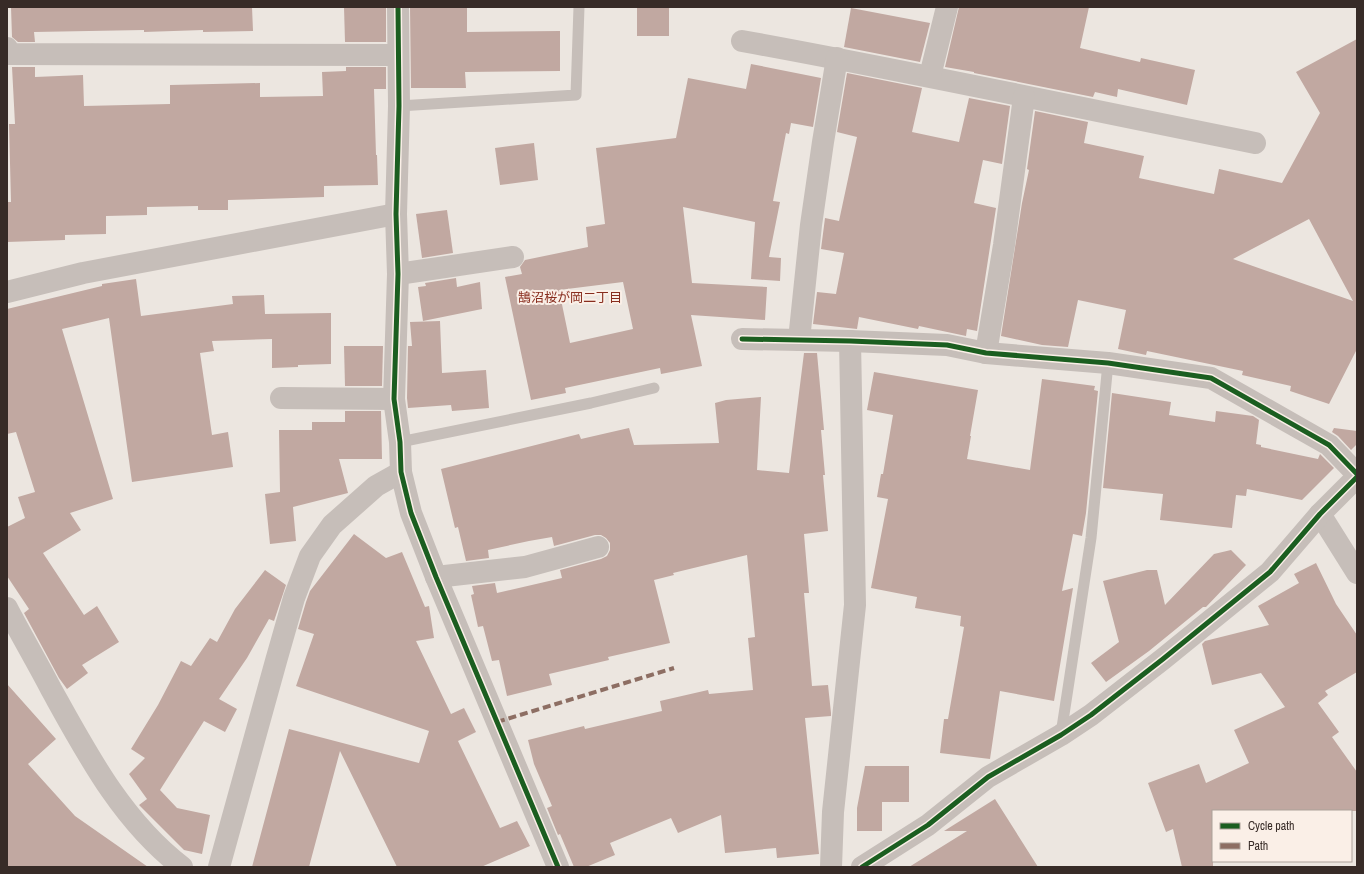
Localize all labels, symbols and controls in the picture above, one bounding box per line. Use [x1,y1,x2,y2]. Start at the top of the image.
district label: 鵠沼桜が岡二丁目 [518,289,622,306]
legend [1212,810,1352,862]
text: Cycle path [1248,818,1295,834]
text: Path [1248,838,1268,854]

